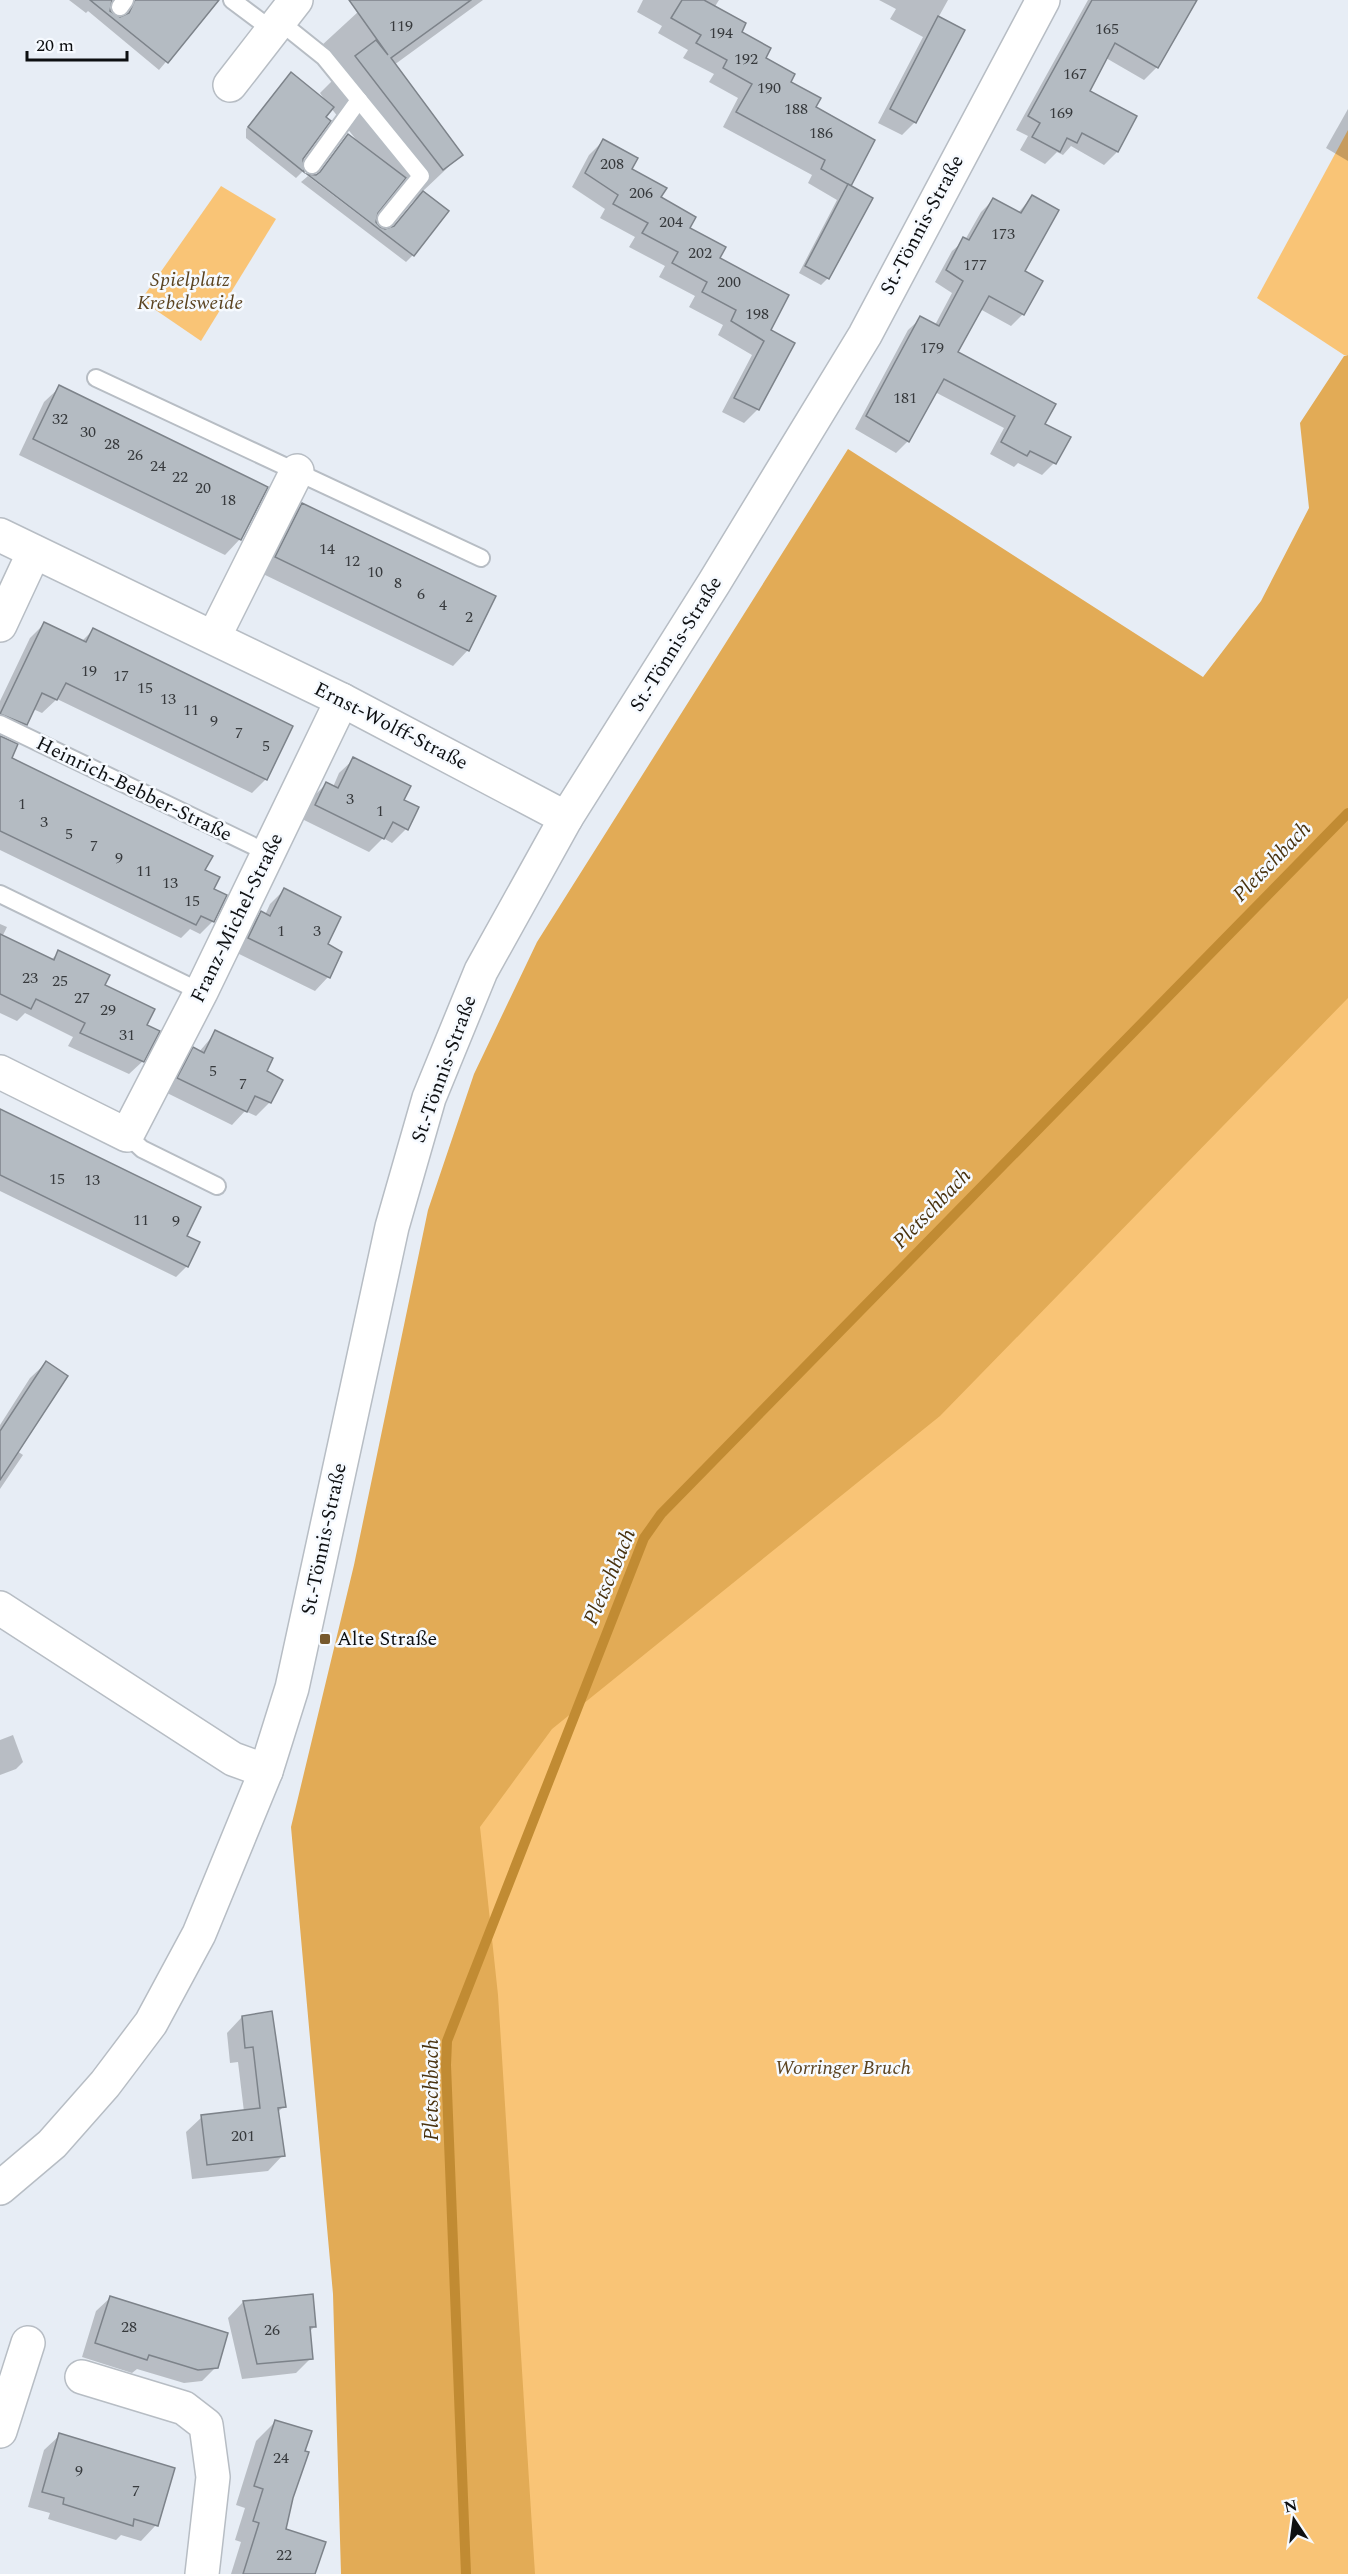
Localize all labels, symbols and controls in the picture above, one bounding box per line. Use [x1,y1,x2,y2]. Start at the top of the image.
house number: 119 [389,14,413,38]
house number: 165 [1095,17,1119,41]
house number: 194 [709,21,733,45]
scale bar [27,24,128,62]
text: 20 m [36,32,74,59]
house number: 192 [734,47,758,71]
house number: 167 [1063,62,1087,86]
house number: 190 [757,76,781,100]
house number: 188 [784,97,808,121]
house number: 169 [1049,101,1073,125]
house number: 186 [809,121,833,145]
street label: St.-Tönnis-Straße [872,150,972,300]
house number: 208 [600,152,624,176]
house number: 206 [629,181,653,205]
house number: 204 [659,210,683,234]
house number: 173 [991,222,1015,246]
house number: 202 [688,241,712,265]
house number: 177 [963,253,987,277]
park label: Spielplatz Krebelsweide [137,265,243,318]
house number: 200 [717,270,741,294]
house number: 198 [745,302,769,326]
house number: 179 [920,336,944,360]
house number: 181 [893,386,917,410]
house number: 32 [52,407,68,431]
house number: 30 [80,420,96,444]
house number: 28 [104,432,120,456]
house number: 26 [127,443,143,467]
house number: 24 [150,454,166,478]
house number: 22 [172,465,188,489]
house number: 20 [195,476,211,500]
house number: 18 [220,488,236,512]
house number: 14 [319,537,335,561]
house number: 12 [344,549,360,573]
house number: 10 [367,560,383,584]
street label: St.-Tönnis-Straße [622,570,730,718]
house number: 8 [394,571,402,595]
house number: 6 [417,582,425,606]
house number: 4 [439,593,447,617]
house number: 2 [465,605,473,629]
house number: 19 [81,659,97,683]
house number: 17 [113,664,129,688]
street label: Ernst-Wolff-Straße [309,674,473,778]
house number: 15 [137,676,153,700]
house number: 13 [160,687,176,711]
house number: 11 [183,698,199,722]
house number: 9 [210,709,218,733]
house number: 7 [235,721,243,745]
street label: Heinrich-Bebber-Straße [31,728,237,850]
house number: 5 [262,734,270,758]
house number: 3 [346,787,354,811]
house number: 1 [18,792,26,816]
house number: 1 [376,799,384,823]
house number: 3 [40,810,48,834]
water label: Pletschbach [1225,814,1319,910]
house number: 5 [65,822,73,846]
street label: Franz-Michel-Straße [183,828,291,1008]
house number: 7 [90,834,98,858]
house number: 9 [115,846,123,870]
house number: 11 [136,859,152,883]
house number: 13 [162,871,178,895]
house number: 15 [184,889,200,913]
house number: 1 [277,919,285,943]
house number: 3 [313,919,321,943]
house number: 23 [22,966,38,990]
house number: 25 [52,969,68,993]
house number: 27 [74,986,90,1010]
street label: St.-Tönnis-Straße [403,991,485,1147]
house number: 29 [100,998,116,1022]
house number: 31 [119,1023,135,1047]
house number: 5 [209,1059,217,1083]
house number: 7 [239,1072,247,1096]
water label: Pletschbach [885,1161,979,1257]
house number: 15 [49,1167,65,1191]
house number: 13 [84,1168,100,1192]
house number: 11 [133,1208,149,1232]
house number: 9 [172,1209,180,1233]
street label: St.-Tönnis-Straße [293,1460,355,1618]
water label: Pletschbach [575,1524,645,1630]
place label: Alte Straße [337,1624,437,1654]
marker: Alte Straße [318,1632,332,1646]
water label: Pletschbach [416,2039,448,2141]
park label: Worringer Bruch [775,2053,911,2083]
house number: 201 [231,2124,255,2148]
house number: 28 [121,2315,137,2339]
house number: 26 [264,2318,280,2342]
house number: 24 [273,2446,289,2470]
house number: 9 [75,2459,83,2483]
house number: 7 [132,2479,140,2503]
north arrow [1264,2490,1324,2550]
text: N [1282,2493,1300,2520]
house number: 22 [276,2543,292,2567]

